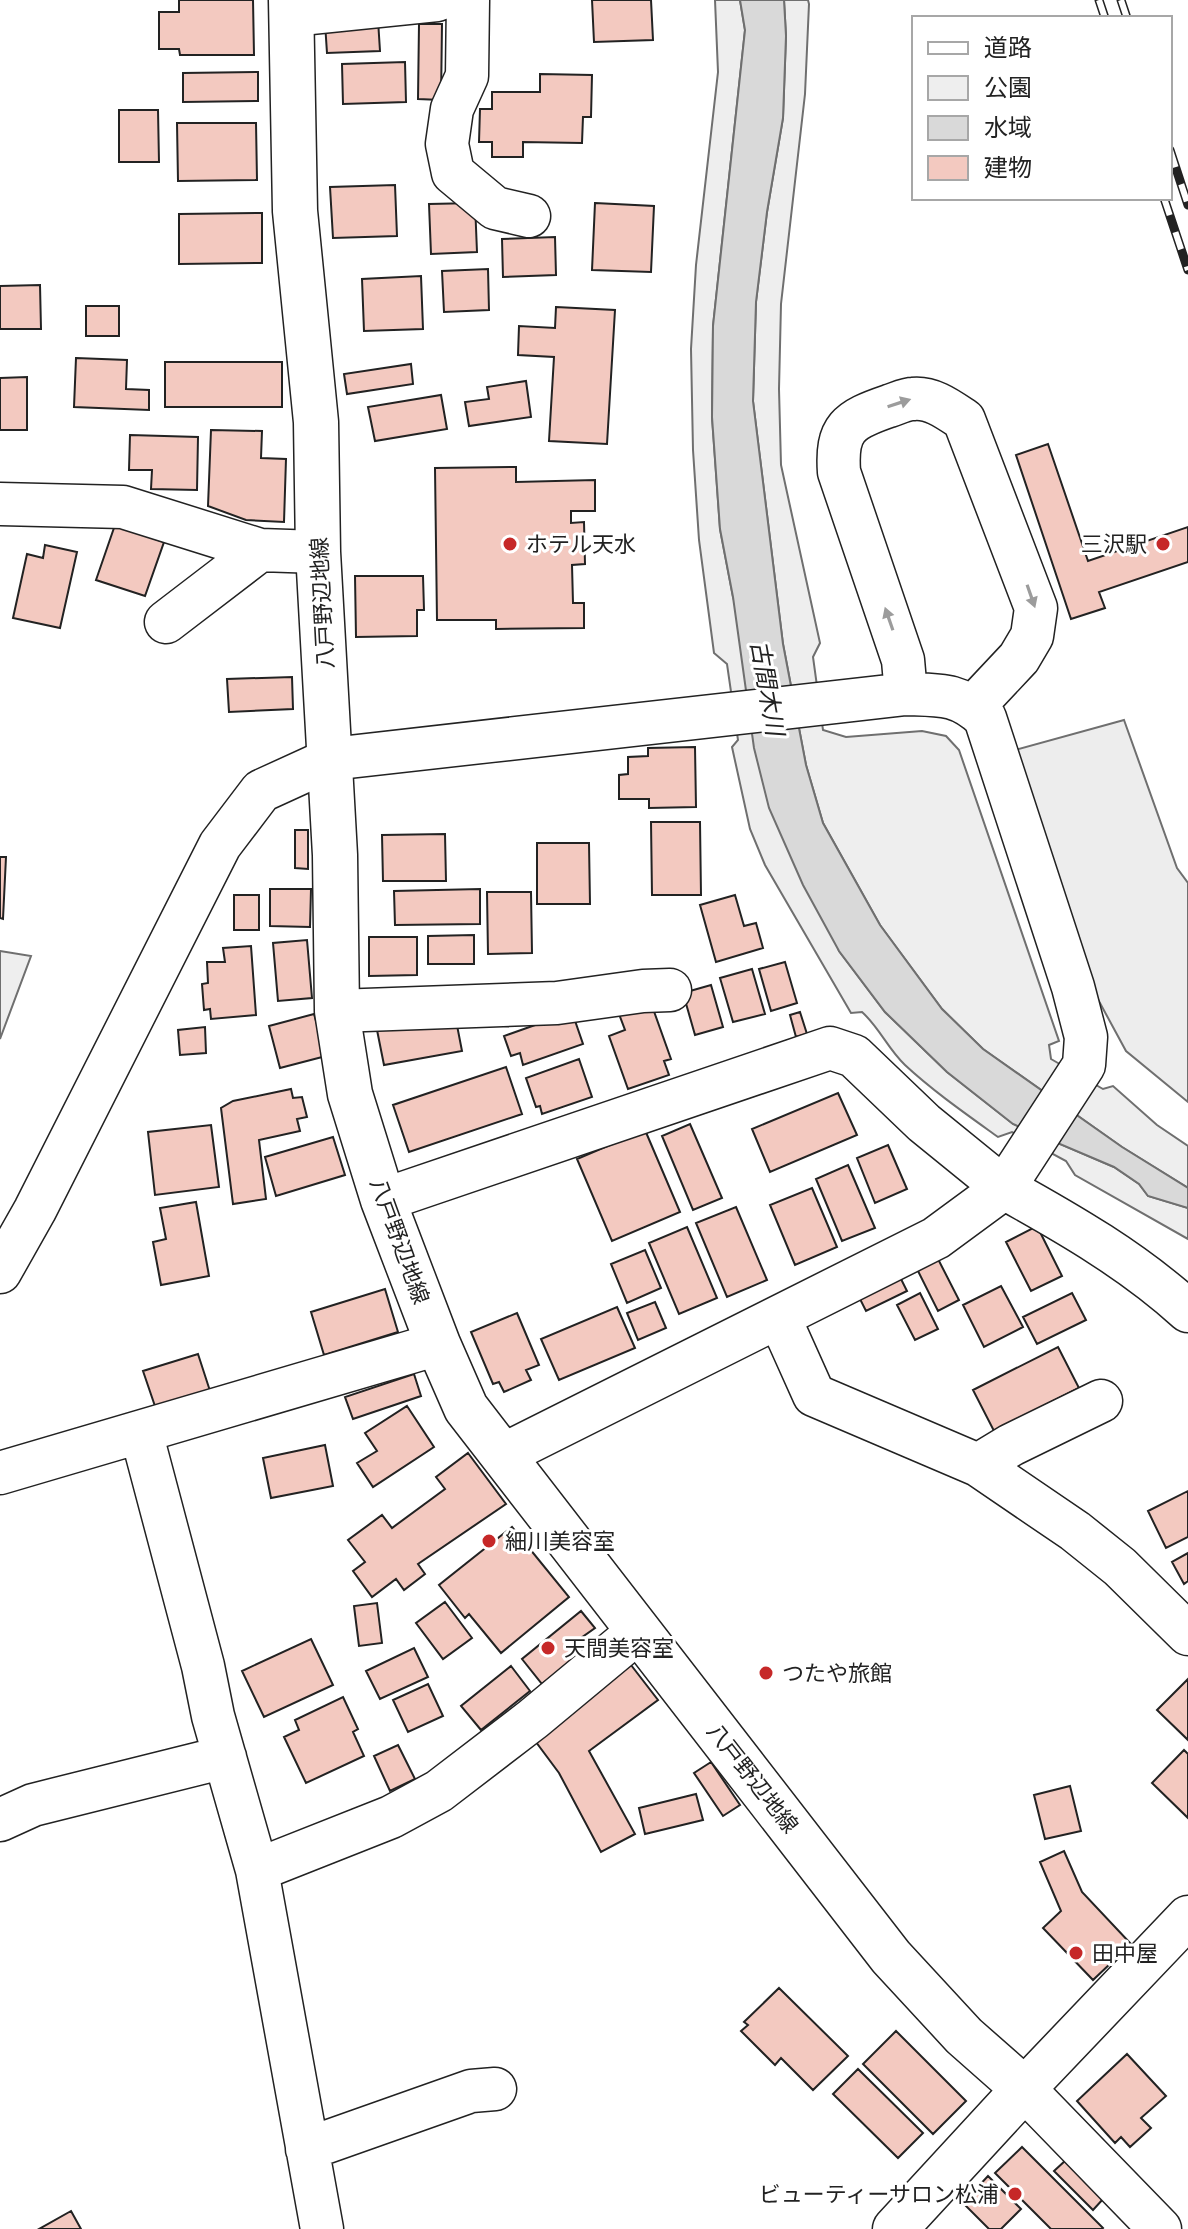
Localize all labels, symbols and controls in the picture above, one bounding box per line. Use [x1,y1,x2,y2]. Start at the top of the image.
legend [912,16,1172,200]
text: 道路 [984,33,1032,62]
text: 公園 [984,73,1032,102]
text: 水域 [984,113,1032,142]
text: 建物 [984,153,1032,182]
one-way arrow [887,396,911,409]
place label: ホテル天水 [526,531,636,557]
place label: 三沢駅 [1081,531,1147,557]
marker: ホテル天水 [501,535,519,553]
marker: 三沢駅 [1154,535,1172,553]
street label: 八戸野辺地線 [306,536,338,670]
one-way arrow [1025,585,1038,609]
one-way arrow [882,607,894,631]
water label: 古間木川 [745,638,791,741]
street label: 八戸野辺地線 [365,1175,435,1307]
place label: 細川美容室 [505,1528,615,1554]
marker: 細川美容室 [480,1532,498,1550]
place label: 天間美容室 [564,1635,674,1661]
marker: 天間美容室 [539,1639,557,1657]
place label: つたや旅館 [782,1660,892,1686]
marker: つたや旅館 [757,1664,775,1682]
street label: 八戸野辺地線 [702,1718,804,1838]
place label: 田中屋 [1092,1940,1158,1966]
marker: 田中屋 [1067,1944,1085,1962]
place label: ビューティーサロン松浦 [759,2181,999,2207]
marker: ビューティーサロン松浦 [1006,2185,1024,2203]

